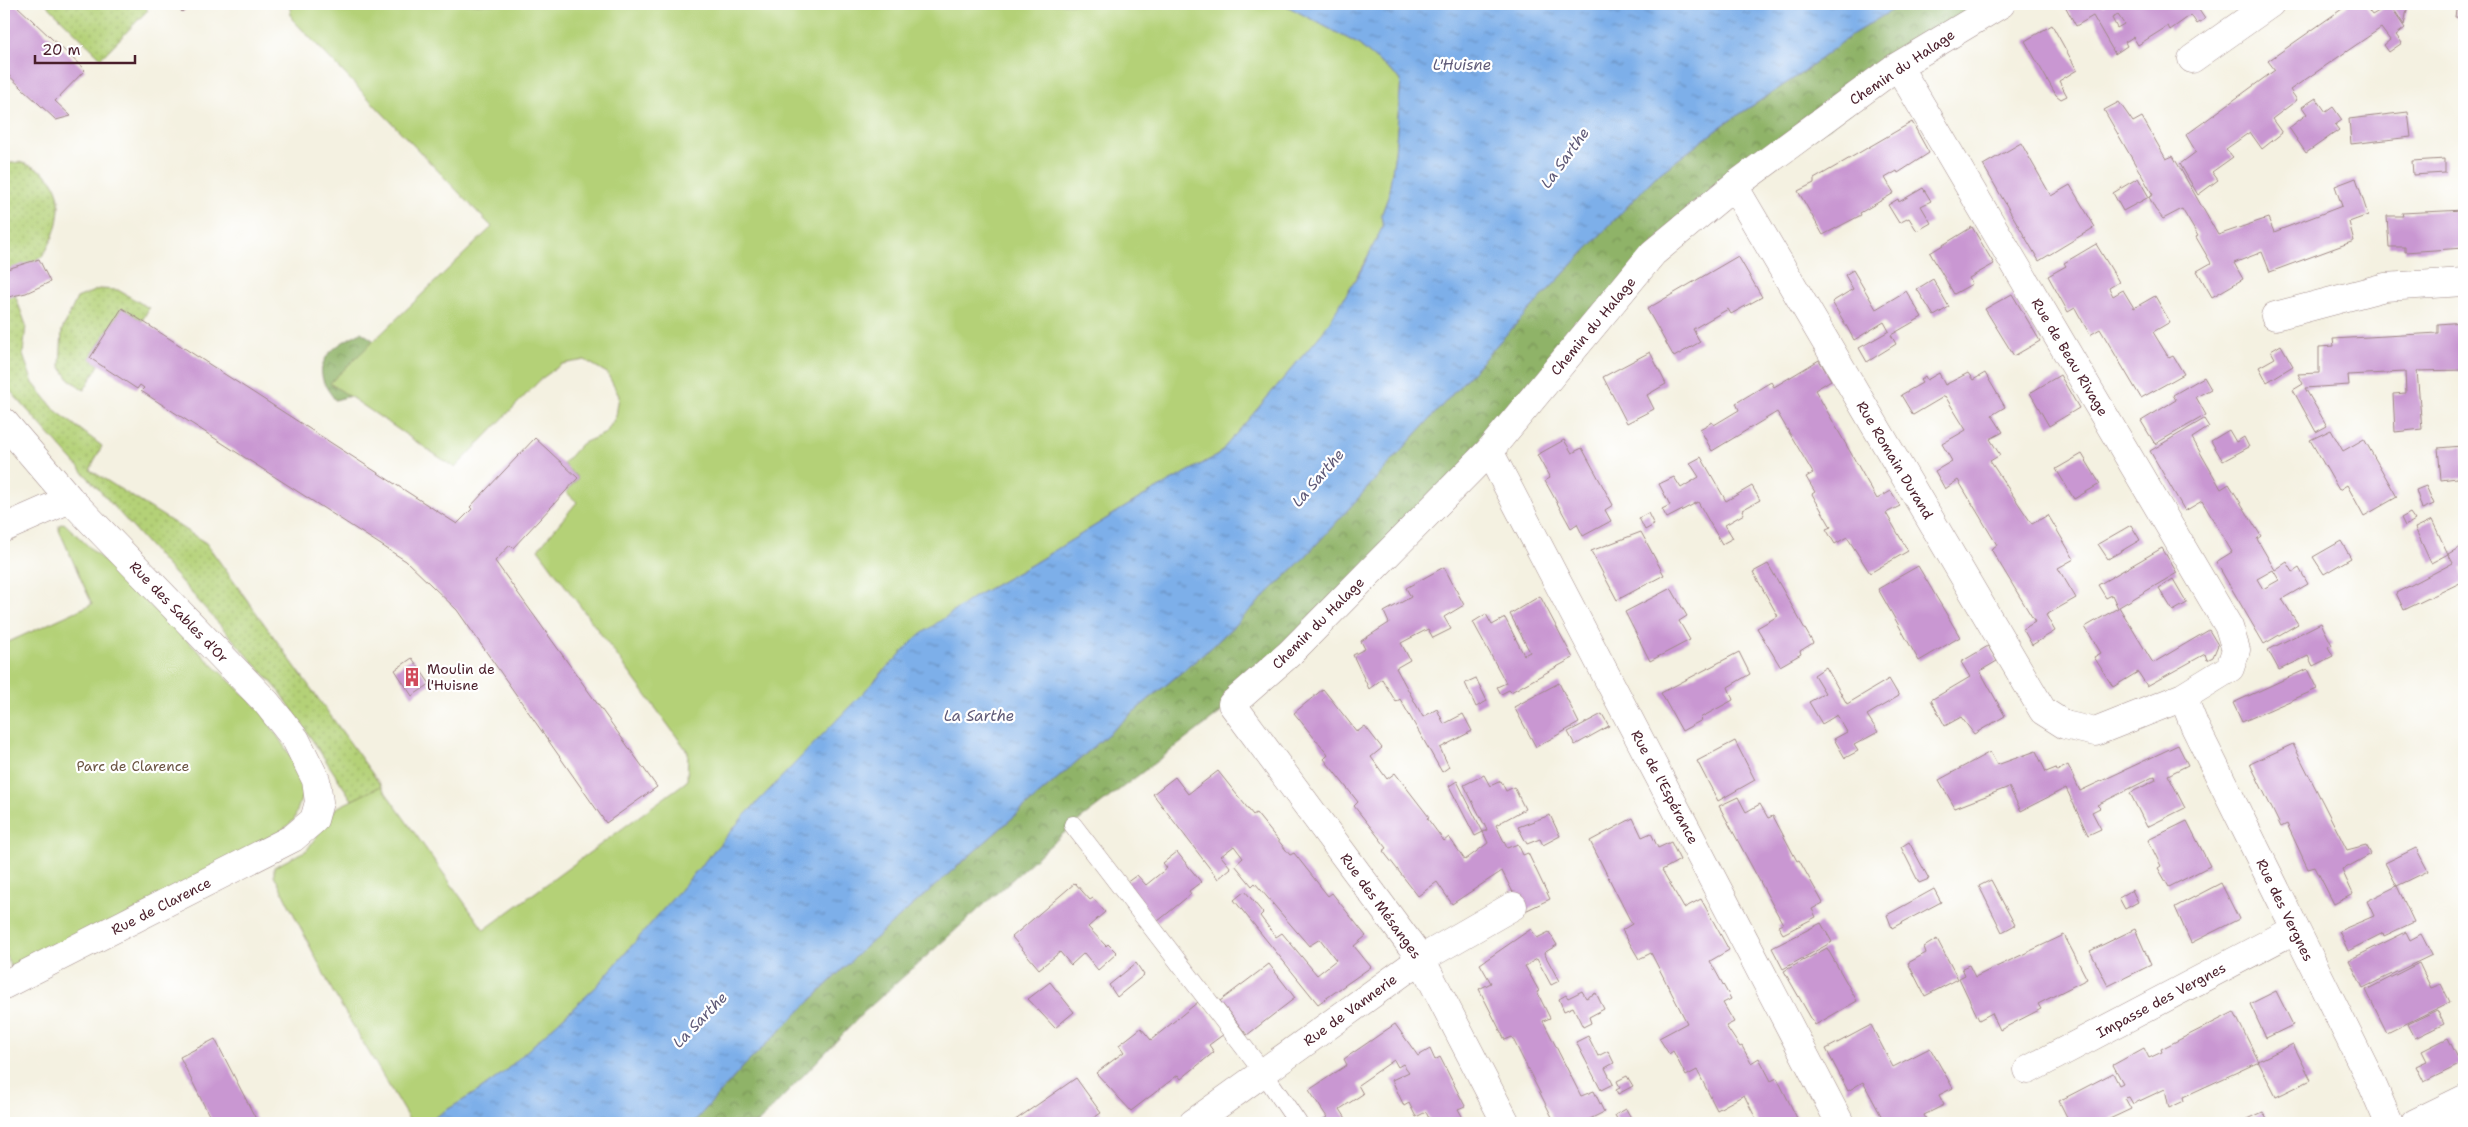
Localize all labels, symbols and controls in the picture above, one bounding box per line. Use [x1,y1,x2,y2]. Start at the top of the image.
street label: Chemin du Halage [1846,25,1958,109]
scale bar [35,32,135,64]
text: 20 m [42,40,81,60]
water label: L'Huisne [1433,55,1491,75]
water label: La Sarthe [1536,124,1594,192]
street label: Chemin du Halage [1547,273,1640,379]
street label: Rue de Beau Rivage [2028,295,2112,419]
street label: Rue Romain Durand [1853,398,1937,522]
water label: La Sarthe [1287,445,1349,511]
street label: Rue des Sables d'Or [126,557,232,667]
street label: Chemin du Halage [1268,573,1368,673]
place label: Moulin de l'Huisne [427,660,495,694]
building icon: Moulin de l'Huisne [401,666,423,688]
water label: La Sarthe [944,706,1014,726]
street label: Rue de l'Espérance [1627,727,1703,847]
park label: Parc de Clarence [76,757,190,775]
street label: Rue des Mésanges [1337,850,1425,962]
street label: Rue des Vergnes [2252,856,2318,964]
street label: Rue de Clarence [108,873,214,939]
street label: Impasse des Vergnes [2093,958,2229,1042]
street label: Rue de Vannerie [1300,970,1400,1050]
water label: La Sarthe [668,988,732,1052]

